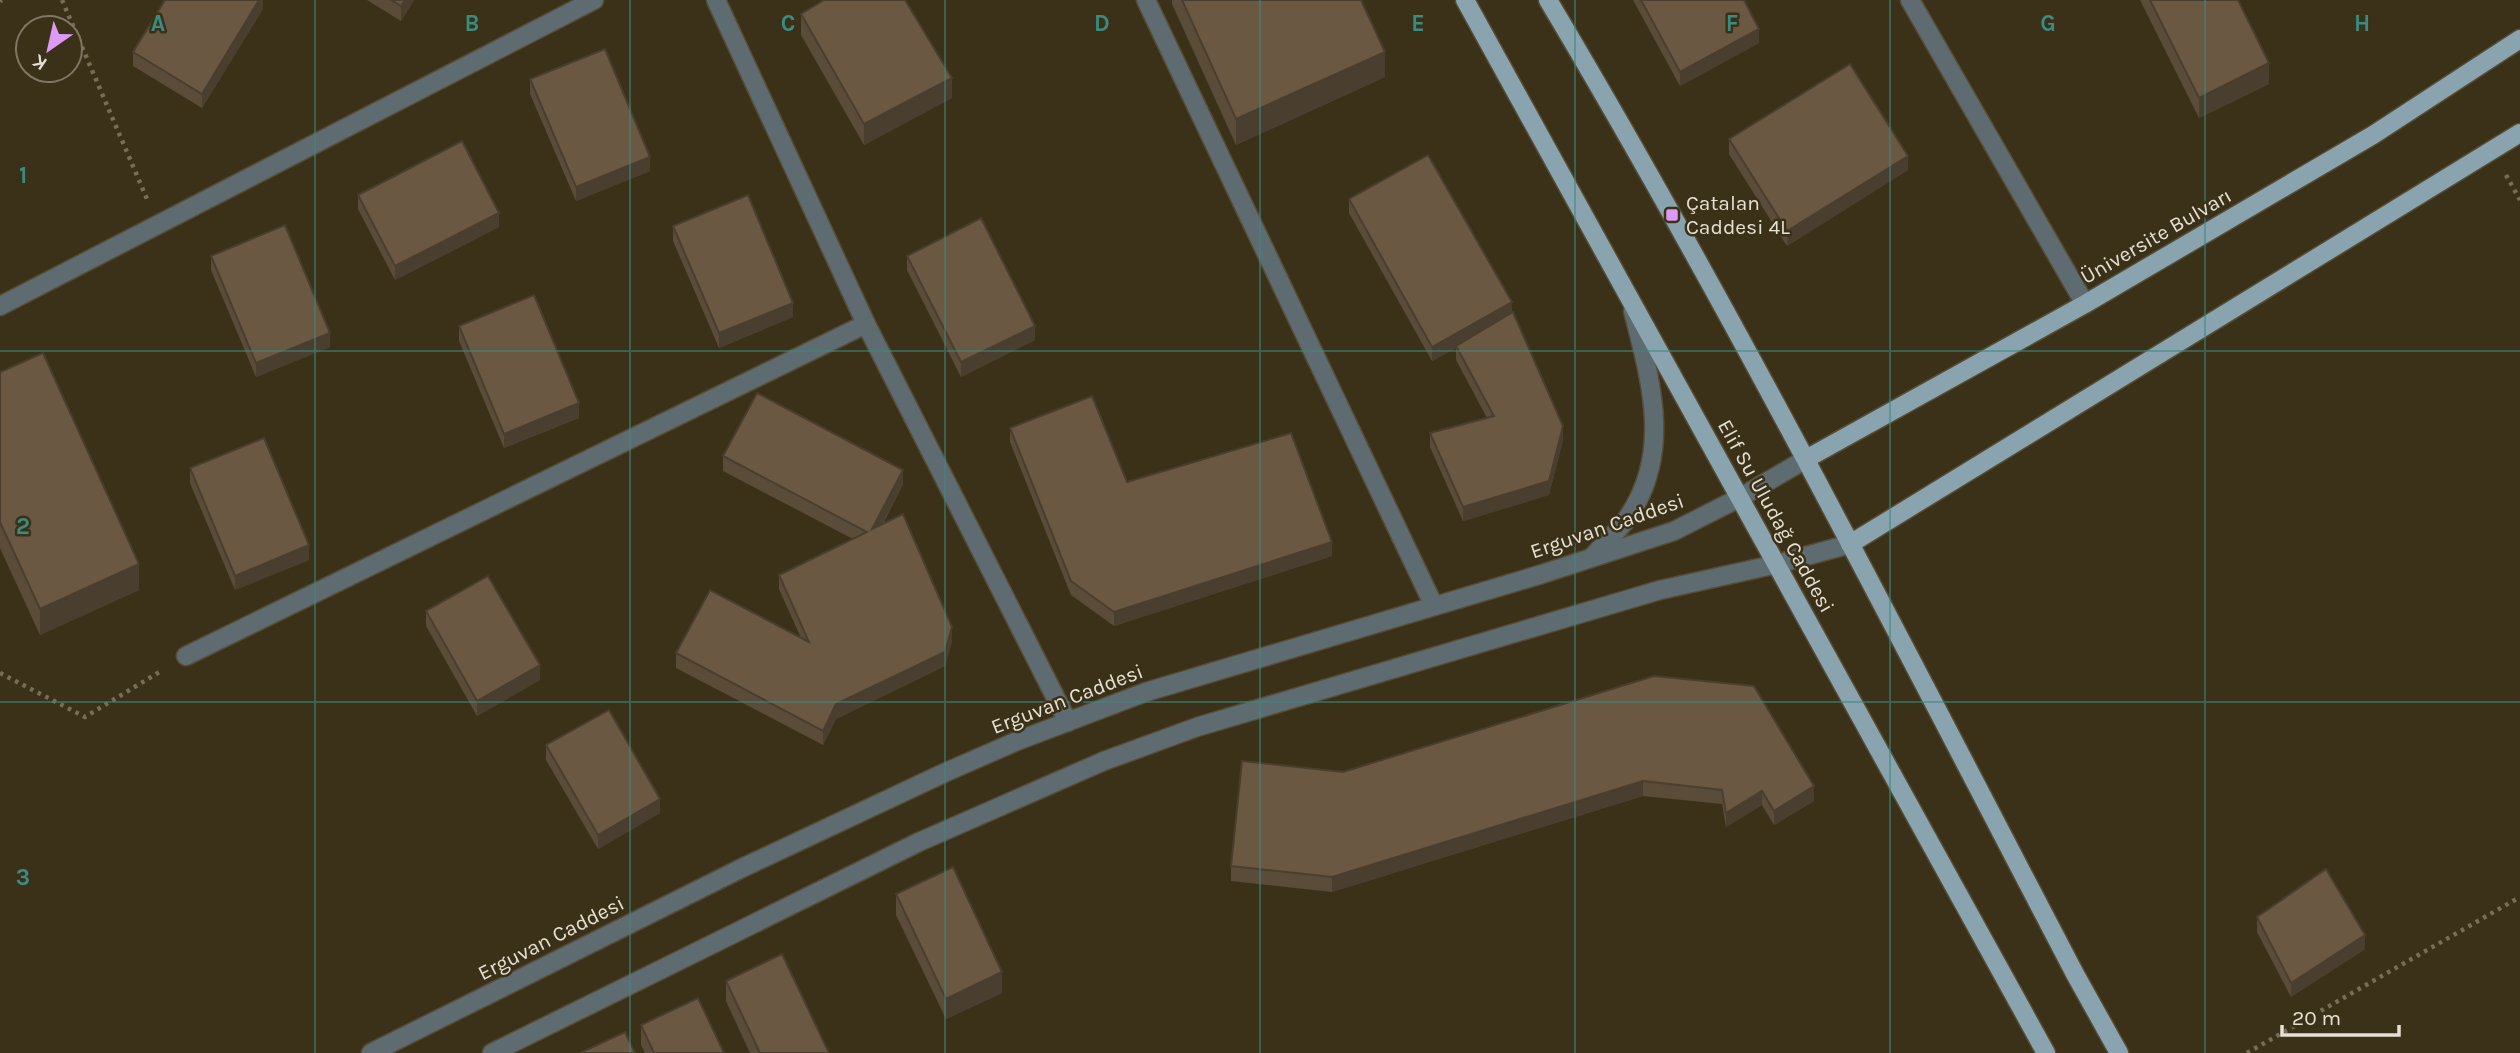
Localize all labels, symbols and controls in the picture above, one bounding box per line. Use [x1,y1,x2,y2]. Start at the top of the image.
text: A [151,10,165,37]
text: B [465,10,479,37]
text: C [781,10,795,37]
text: D [1094,10,1110,37]
text: E [1411,10,1425,37]
text: F [1726,10,1738,37]
text: G [2040,10,2056,37]
text: H [2354,10,2370,37]
north arrow [14,14,84,84]
text: K [28,49,51,75]
text: 1 [19,162,27,189]
street label: Üniversite Bulvarı [2076,183,2236,289]
place label: Çatalan Caddesi 4L [1686,191,1790,239]
marker: Çatalan Caddesi 4L [1664,207,1680,223]
street label: Elif Su Uludağ Caddesi [1713,415,1839,617]
street label: Erguvan Caddesi [1527,488,1687,564]
text: 2 [16,513,30,540]
street label: Erguvan Caddesi [988,659,1146,739]
text: 3 [16,864,30,891]
street label: Erguvan Caddesi [474,891,628,985]
scale bar [2282,993,2399,1038]
text: 20 m [2292,1006,2341,1030]

